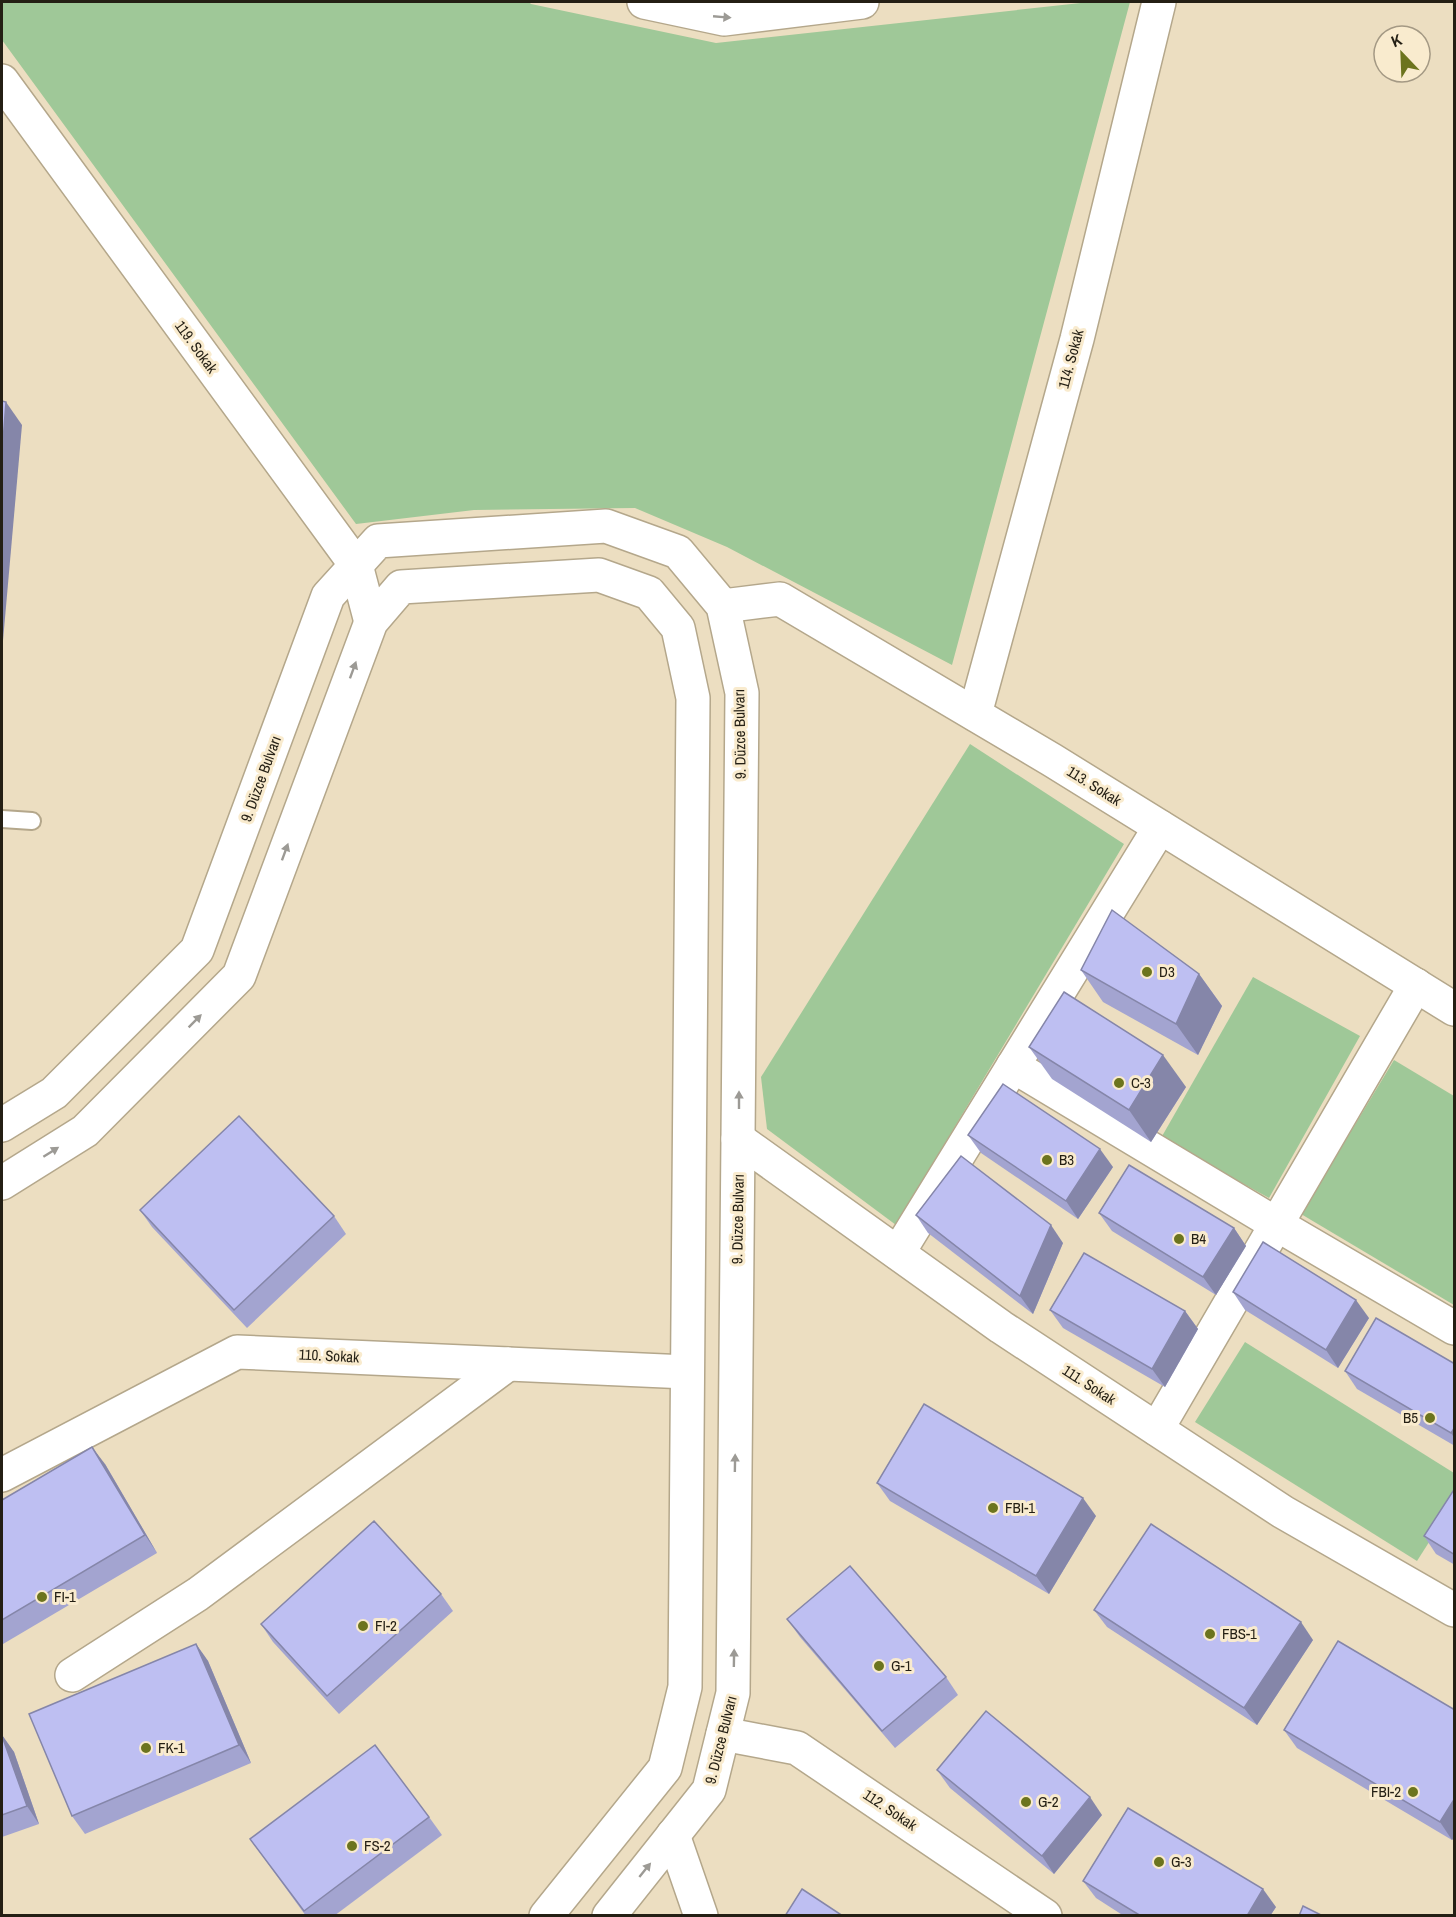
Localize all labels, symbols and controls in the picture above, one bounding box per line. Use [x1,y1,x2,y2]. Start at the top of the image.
one-way arrow [712,12,731,22]
north arrow [1372,24,1432,84]
text: K [1387,28,1405,52]
street label: 119. Sokak [170,316,223,378]
street label: 114. Sokak [1053,326,1089,391]
one-way arrow [349,661,358,679]
street label: 9. Düzce Bulvarı [728,689,751,779]
street label: 9. Düzce Bulvarı [235,733,286,825]
street label: 113. Sokak [1063,761,1126,811]
one-way arrow [280,843,290,861]
place label: D3 [1159,961,1175,982]
marker: D3 [1140,965,1154,979]
one-way arrow [187,1014,201,1028]
place label: C-3 [1131,1072,1151,1093]
marker: C-3 [1112,1076,1126,1090]
one-way arrow [734,1091,744,1110]
one-way arrow [43,1146,59,1157]
place label: B3 [1059,1149,1074,1170]
marker: B3 [1040,1153,1054,1167]
street label: 9. Düzce Bulvarı [726,1174,749,1264]
place label: B4 [1191,1228,1206,1249]
marker: B4 [1172,1232,1186,1246]
street label: 110. Sokak [298,1343,361,1368]
street label: 111. Sokak [1058,1360,1121,1410]
place label: B5 [1403,1407,1418,1428]
marker: B5 [1423,1411,1437,1425]
one-way arrow [730,1454,740,1473]
place label: FBI-1 [1005,1497,1035,1518]
marker: FBI-1 [986,1501,1000,1515]
place label: FI-1 [54,1586,76,1607]
marker: FI-1 [35,1590,49,1604]
place label: FI-2 [375,1615,397,1636]
marker: FI-2 [356,1619,370,1633]
place label: FBS-1 [1222,1623,1257,1644]
marker: FBS-1 [1203,1627,1217,1641]
one-way arrow [729,1649,739,1668]
place label: G-1 [891,1655,912,1676]
marker: G-1 [872,1659,886,1673]
street label: 9. Düzce Bulvarı [699,1694,742,1786]
place label: FK-1 [158,1737,185,1758]
marker: FK-1 [139,1741,153,1755]
place label: FBI-2 [1371,1781,1401,1802]
street label: 112. Sokak [859,1784,922,1836]
marker: FBI-2 [1406,1785,1420,1799]
place label: G-2 [1038,1791,1059,1812]
marker: G-2 [1019,1795,1033,1809]
place label: FS-2 [364,1835,391,1856]
marker: FS-2 [345,1839,359,1853]
place label: G-3 [1171,1851,1192,1872]
marker: G-3 [1152,1855,1166,1869]
one-way arrow [639,1862,652,1878]

